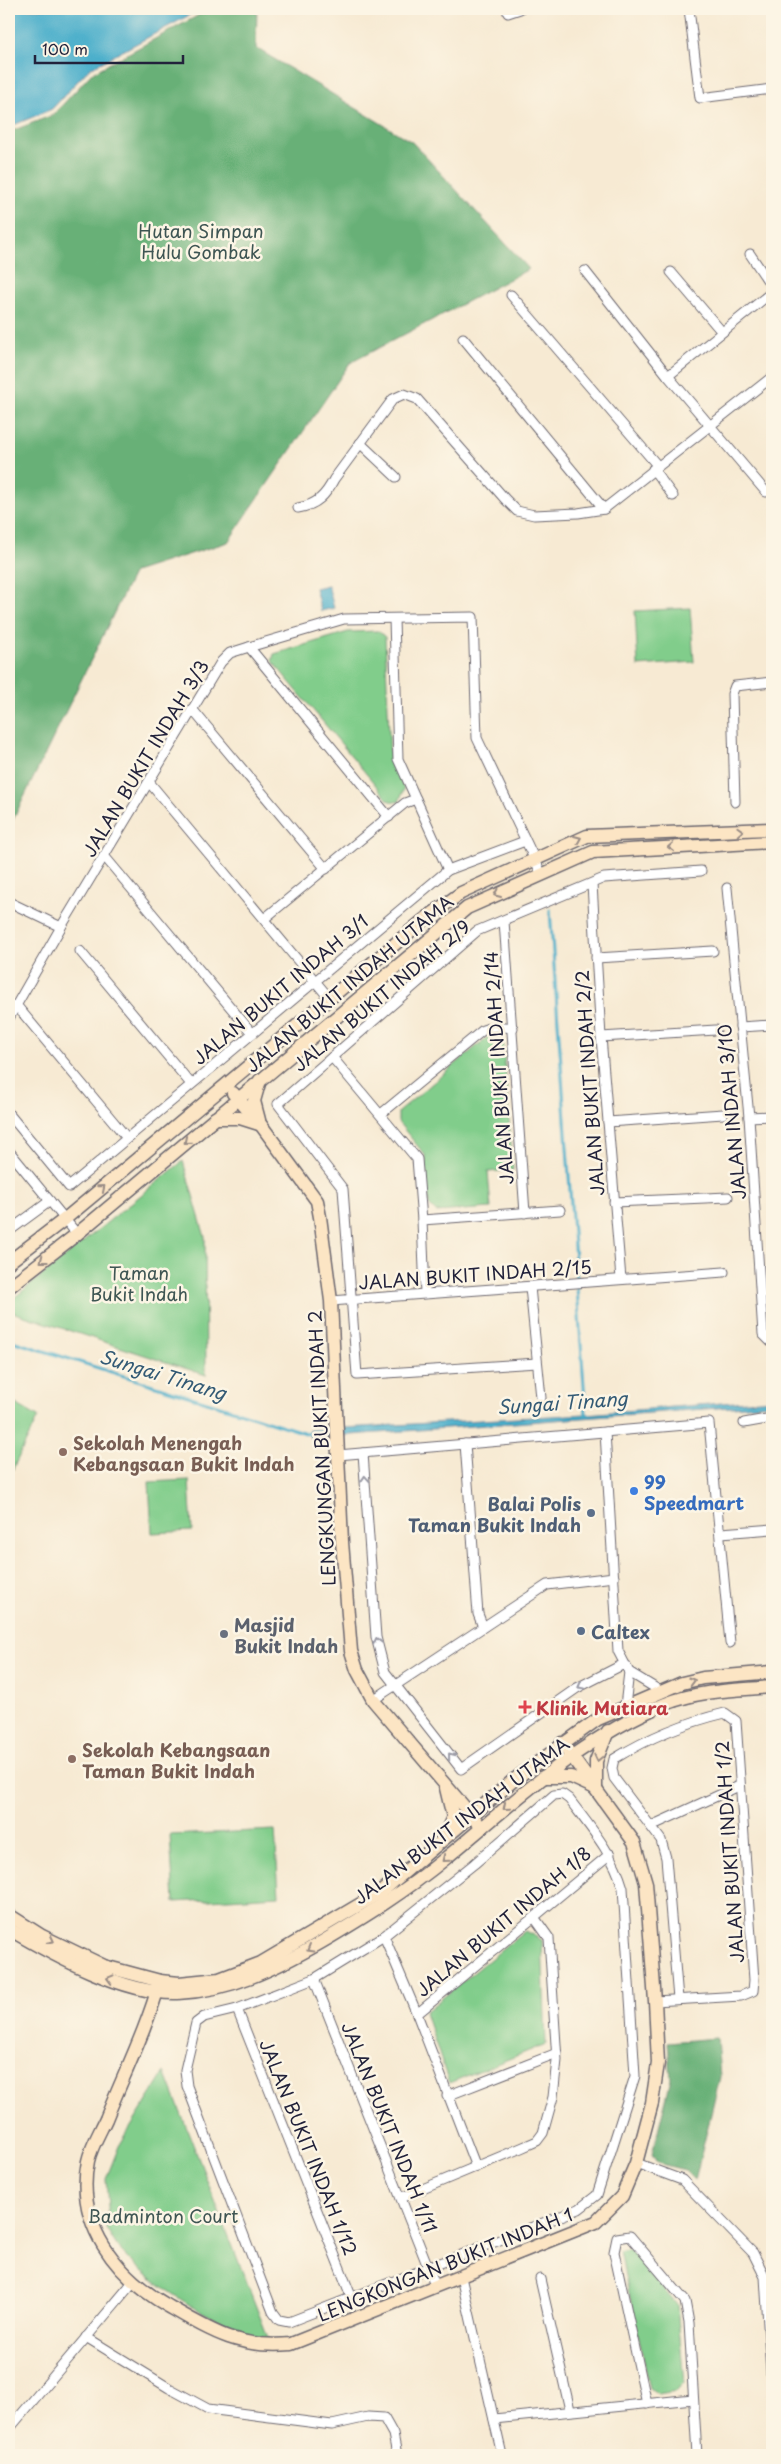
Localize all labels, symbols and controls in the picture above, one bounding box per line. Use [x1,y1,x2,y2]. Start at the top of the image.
scale bar [35,32,182,64]
text: 100 m [42,37,88,60]
park label: Hutan Simpan Hulu Gombak [138,217,264,265]
street label: JALAN BUKIT INDAH 3/3 [75,654,215,862]
one-way arrow [736,825,744,836]
one-way arrow [573,835,582,846]
one-way arrow [667,842,675,853]
street label: JALAN BUKIT INDAH UTAMA [239,888,459,1078]
one-way arrow [493,888,502,899]
street label: JALAN BUKIT INDAH 3/1 [186,907,374,1071]
street label: JALAN BUKIT INDAH 2/9 [286,913,476,1077]
street label: JALAN BUKIT INDAH 2/14 [476,950,520,1186]
street label: JALAN BUKIT INDAH 2/2 [568,969,610,1197]
street label: JALAN INDAH 3/10 [710,1023,752,1201]
one-way arrow [184,1135,193,1144]
one-way arrow [97,1184,106,1193]
street label: JALAN BUKIT INDAH 2/15 [358,1252,592,1296]
one-way arrow [39,1254,49,1263]
park label: Taman Bukit Indah [90,1259,188,1307]
street label: LENGKUNGAN BUKIT INDAH 2 [300,1309,342,1587]
water label: Sungai Tinang [96,1342,231,1407]
water label: Sungai Tinang [496,1383,629,1421]
place label: Sekolah Menengah Kebangsaan Bukit Indah [73,1429,295,1477]
marker: Sekolah Menengah Kebangsaan Bukit Indah [57,1446,69,1458]
place label: 99 Speedmart [644,1468,745,1516]
one-way arrow [360,1475,371,1483]
marker: 99 Speedmart [628,1485,640,1497]
place label: Balai Polis Taman Bukit Indah [408,1490,581,1538]
marker: Balai Polis Taman Bukit Indah [585,1507,597,1519]
place label: Masjid Bukit Indah [234,1611,338,1659]
place label: Caltex [591,1618,650,1645]
marker: Caltex [575,1625,587,1637]
marker: Masjid Bukit Indah [218,1628,230,1640]
one-way arrow [372,1636,383,1645]
one-way arrow [687,1676,695,1686]
one-way arrow [577,1680,586,1690]
place label: Klinik Mutiara [536,1694,669,1721]
marker: Klinik Mutiara [518,1700,532,1714]
street label: JALAN BUKIT INDAH UTAMA [347,1730,575,1910]
place label: Sekolah Kebangsaan Taman Bukit Indah [82,1736,270,1784]
street label: JALAN BUKIT INDAH 1/2 [708,1740,750,1964]
marker: Sekolah Kebangsaan Taman Bukit Indah [66,1753,78,1765]
one-way arrow [448,1753,456,1762]
one-way arrow [593,1754,604,1763]
one-way arrow [503,1801,512,1809]
street label: JALAN BUKIT INDAH 1/8 [410,1839,596,2003]
one-way arrow [441,1853,450,1862]
one-way arrow [45,1934,54,1944]
one-way arrow [306,1942,315,1952]
one-way arrow [105,1974,114,1985]
street label: JALAN BUKIT INDAH 1/11 [335,2018,445,2236]
street label: JALAN BUKIT INDAH 1/12 [253,2035,365,2259]
street label: LENGKONGAN BUKIT INDAH 1 [313,2200,577,2328]
park label: Badminton Court [88,2202,238,2229]

